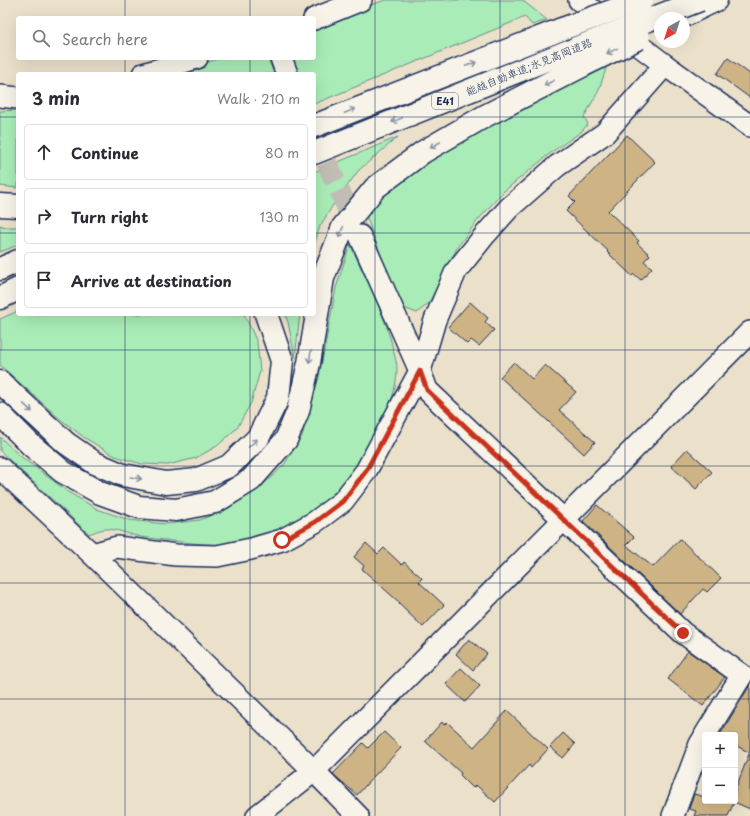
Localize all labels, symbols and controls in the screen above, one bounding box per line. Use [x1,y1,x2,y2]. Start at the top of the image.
north arrow [654,12,690,48]
search box [16,16,316,60]
icon: search [30,27,52,49]
text: Search here [62,27,148,50]
street label: 能越自動車道;氷見高岡道路 [463,33,595,100]
one-way arrow [607,48,619,55]
one-way arrow [465,60,477,68]
one-way arrow [544,79,556,87]
text: 3 min [32,85,80,111]
text: Walk · 210 m [217,89,300,108]
road number: E41 [432,93,458,109]
one-way arrow [344,107,356,115]
one-way arrow [391,116,403,124]
icon: ahead [33,141,55,163]
text: Continue [71,141,139,164]
one-way arrow [429,141,441,149]
text: 80 m [265,143,299,162]
icon: right [33,205,55,227]
text: Turn right [71,205,148,228]
text: 130 m [260,207,299,226]
one-way arrow [337,226,344,238]
icon: arrive [33,269,55,291]
text: Arrive at destination [71,269,232,292]
one-way arrow [305,351,313,364]
one-way arrow [23,404,34,413]
one-way arrow [248,438,258,447]
one-way arrow [129,474,142,482]
route start [273,531,291,549]
route end [674,624,692,642]
map controls [702,732,738,804]
button: + [702,732,738,768]
button: − [702,768,738,804]

